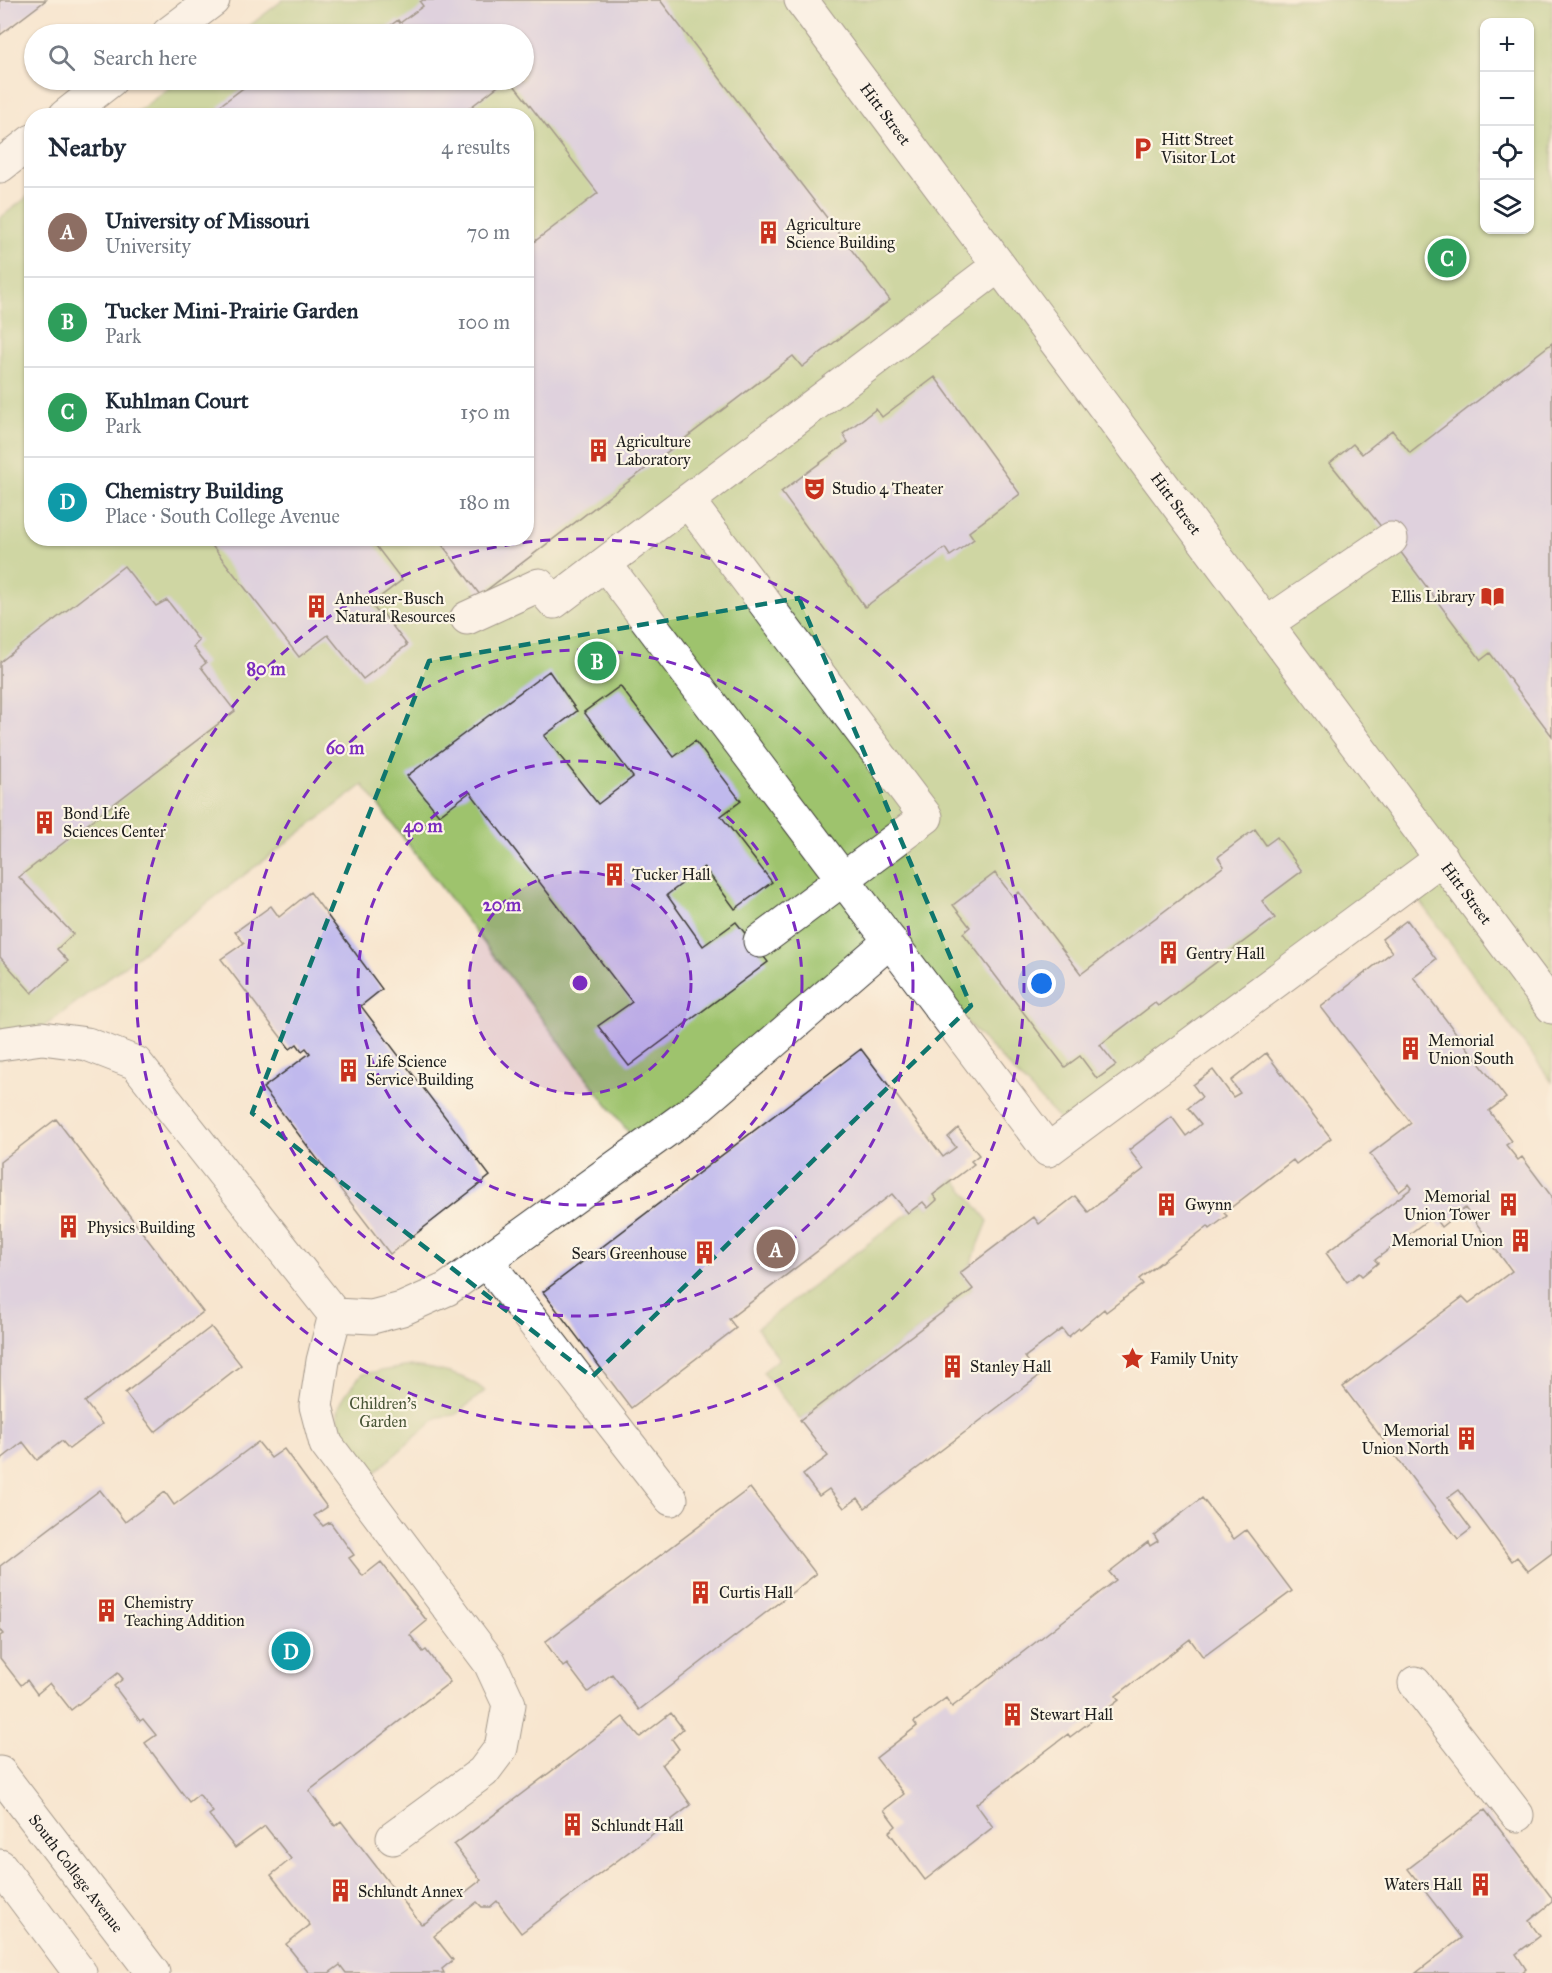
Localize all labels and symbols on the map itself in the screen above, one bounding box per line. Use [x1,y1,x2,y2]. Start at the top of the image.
street label: Hitt Street [856,79,915,149]
place label: Hitt Street Visitor Lot [1160,130,1236,167]
parking icon: Hitt Street Visitor Lot [1130,135,1156,161]
place label: Agriculture Science Building [785,215,895,253]
building icon: Agriculture Science Building [755,220,781,246]
pin: C [1428,236,1466,280]
place label: Agriculture Laboratory [615,432,691,469]
building icon: Agriculture Laboratory [585,437,611,463]
street label: Hitt Street [1147,469,1206,539]
theatre icon: Studio 4 Theater [801,475,827,501]
place label: Studio 4 Theater [832,479,943,498]
library icon: Ellis Library [1480,583,1506,609]
place label: Ellis Library [1391,587,1475,606]
place label: Anheuser-Busch Natural Resources [334,589,455,626]
building icon: Anheuser-Busch Natural Resources [304,594,330,620]
pin: B [578,638,616,684]
text: 80 m [246,658,286,680]
text: 60 m [326,737,365,759]
place label: Bond Life Sciences Center [63,804,166,841]
building icon: Bond Life Sciences Center [32,809,58,835]
text: 40 m [403,815,444,838]
street label: Hitt Street [1437,858,1496,928]
building icon: Tucker Hall [601,861,627,887]
place label: Tucker Hall [632,865,711,884]
text: 20 m [483,894,522,916]
building icon: Gentry Hall [1155,940,1181,966]
place label: Gentry Hall [1186,944,1265,963]
your location [1027,969,1056,998]
centre of rings [570,973,590,993]
place label: Memorial Union South [1428,1031,1514,1068]
building icon: Memorial Union South [1397,1036,1423,1062]
place label: Life Science Service Building [366,1052,474,1090]
building icon: Life Science Service Building [335,1057,361,1083]
place label: Memorial Union Tower [1404,1187,1491,1224]
building icon: Gwynn [1154,1191,1180,1217]
building icon: Memorial Union Tower [1495,1192,1521,1218]
place label: Gwynn [1185,1195,1232,1214]
building icon: Physics Building [56,1214,82,1240]
place label: Physics Building [87,1218,195,1238]
pin: A [756,1226,796,1272]
building icon: Memorial Union [1508,1227,1534,1253]
place label: Memorial Union [1391,1231,1503,1250]
building icon: Sears Greenhouse [692,1240,718,1266]
place label: Sears Greenhouse [571,1244,687,1263]
place icon: Family Unity [1119,1345,1145,1371]
place label: Family Unity [1150,1349,1239,1368]
building icon: Stanley Hall [939,1353,965,1379]
place label: Stanley Hall [970,1357,1052,1376]
park label: Children's Garden [349,1394,417,1431]
place label: Memorial Union North [1362,1421,1450,1458]
building icon: Memorial Union North [1454,1426,1480,1452]
building icon: Curtis Hall [688,1579,714,1605]
place label: Curtis Hall [719,1583,794,1602]
place label: Chemistry Teaching Addition [124,1593,245,1631]
building icon: Chemistry Teaching Addition [93,1598,119,1624]
pin: D [272,1628,310,1674]
building icon: Stewart Hall [999,1701,1025,1727]
place label: Stewart Hall [1030,1705,1114,1724]
street label: South College Avenue [25,1810,128,1937]
building icon: Schlundt Hall [560,1812,586,1838]
place label: Schlundt Hall [591,1816,684,1835]
building icon: Waters Hall [1467,1871,1493,1897]
place label: Waters Hall [1384,1875,1463,1894]
building icon: Schlundt Annex [327,1878,353,1904]
place label: Schlundt Annex [358,1882,463,1901]

